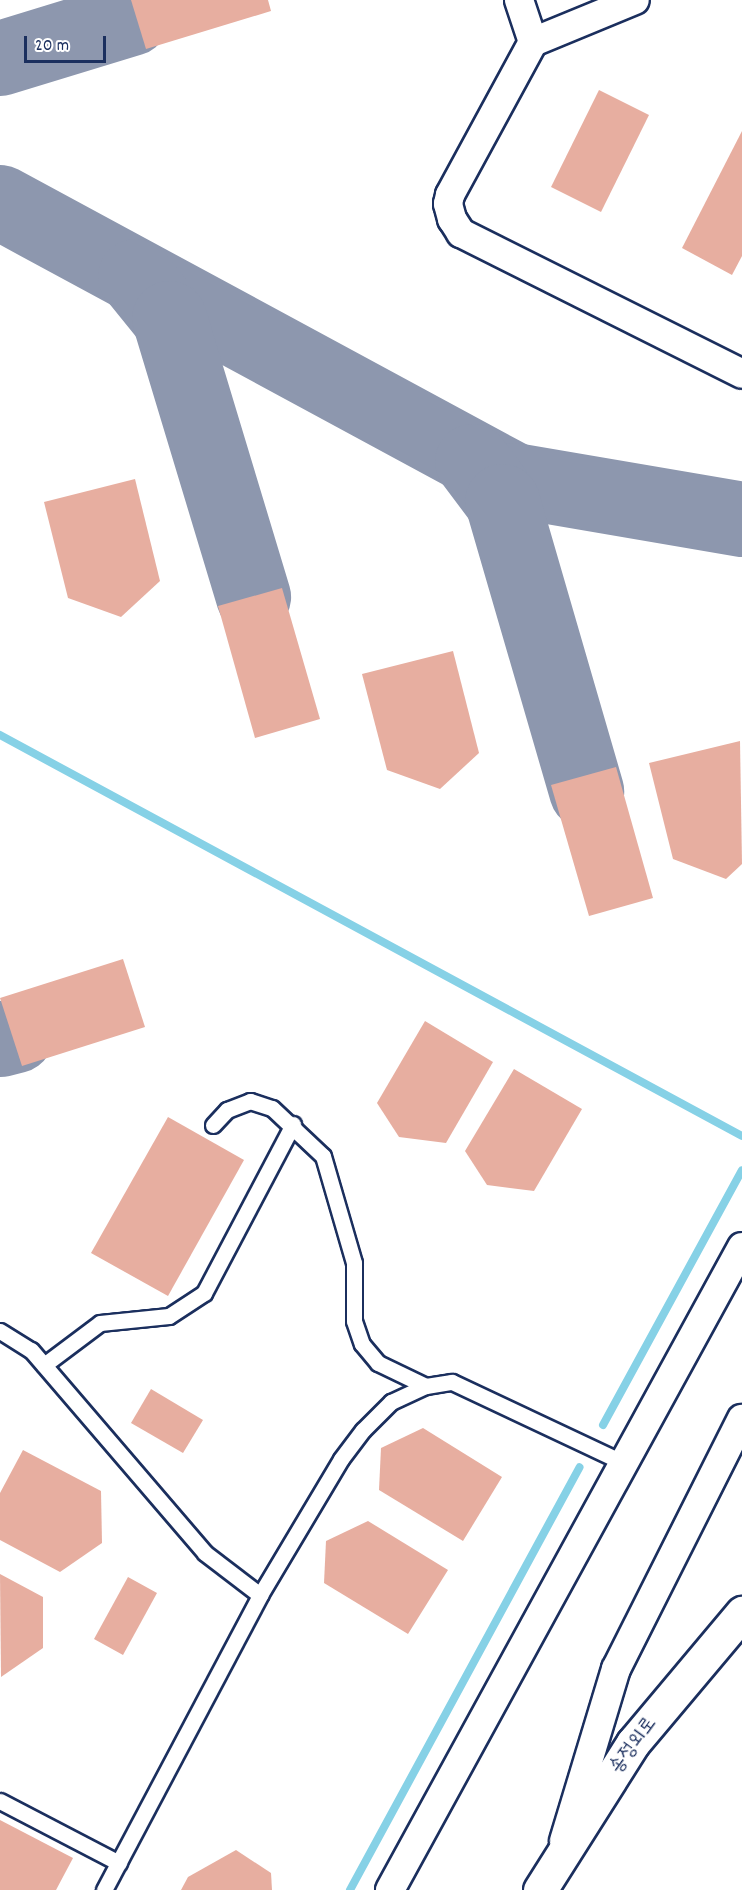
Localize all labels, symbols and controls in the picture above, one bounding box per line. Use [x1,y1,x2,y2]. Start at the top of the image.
scale bar [27,24,110,62]
text: 20 m [35,34,69,59]
street label: 송정외로 [605,1713,663,1779]

